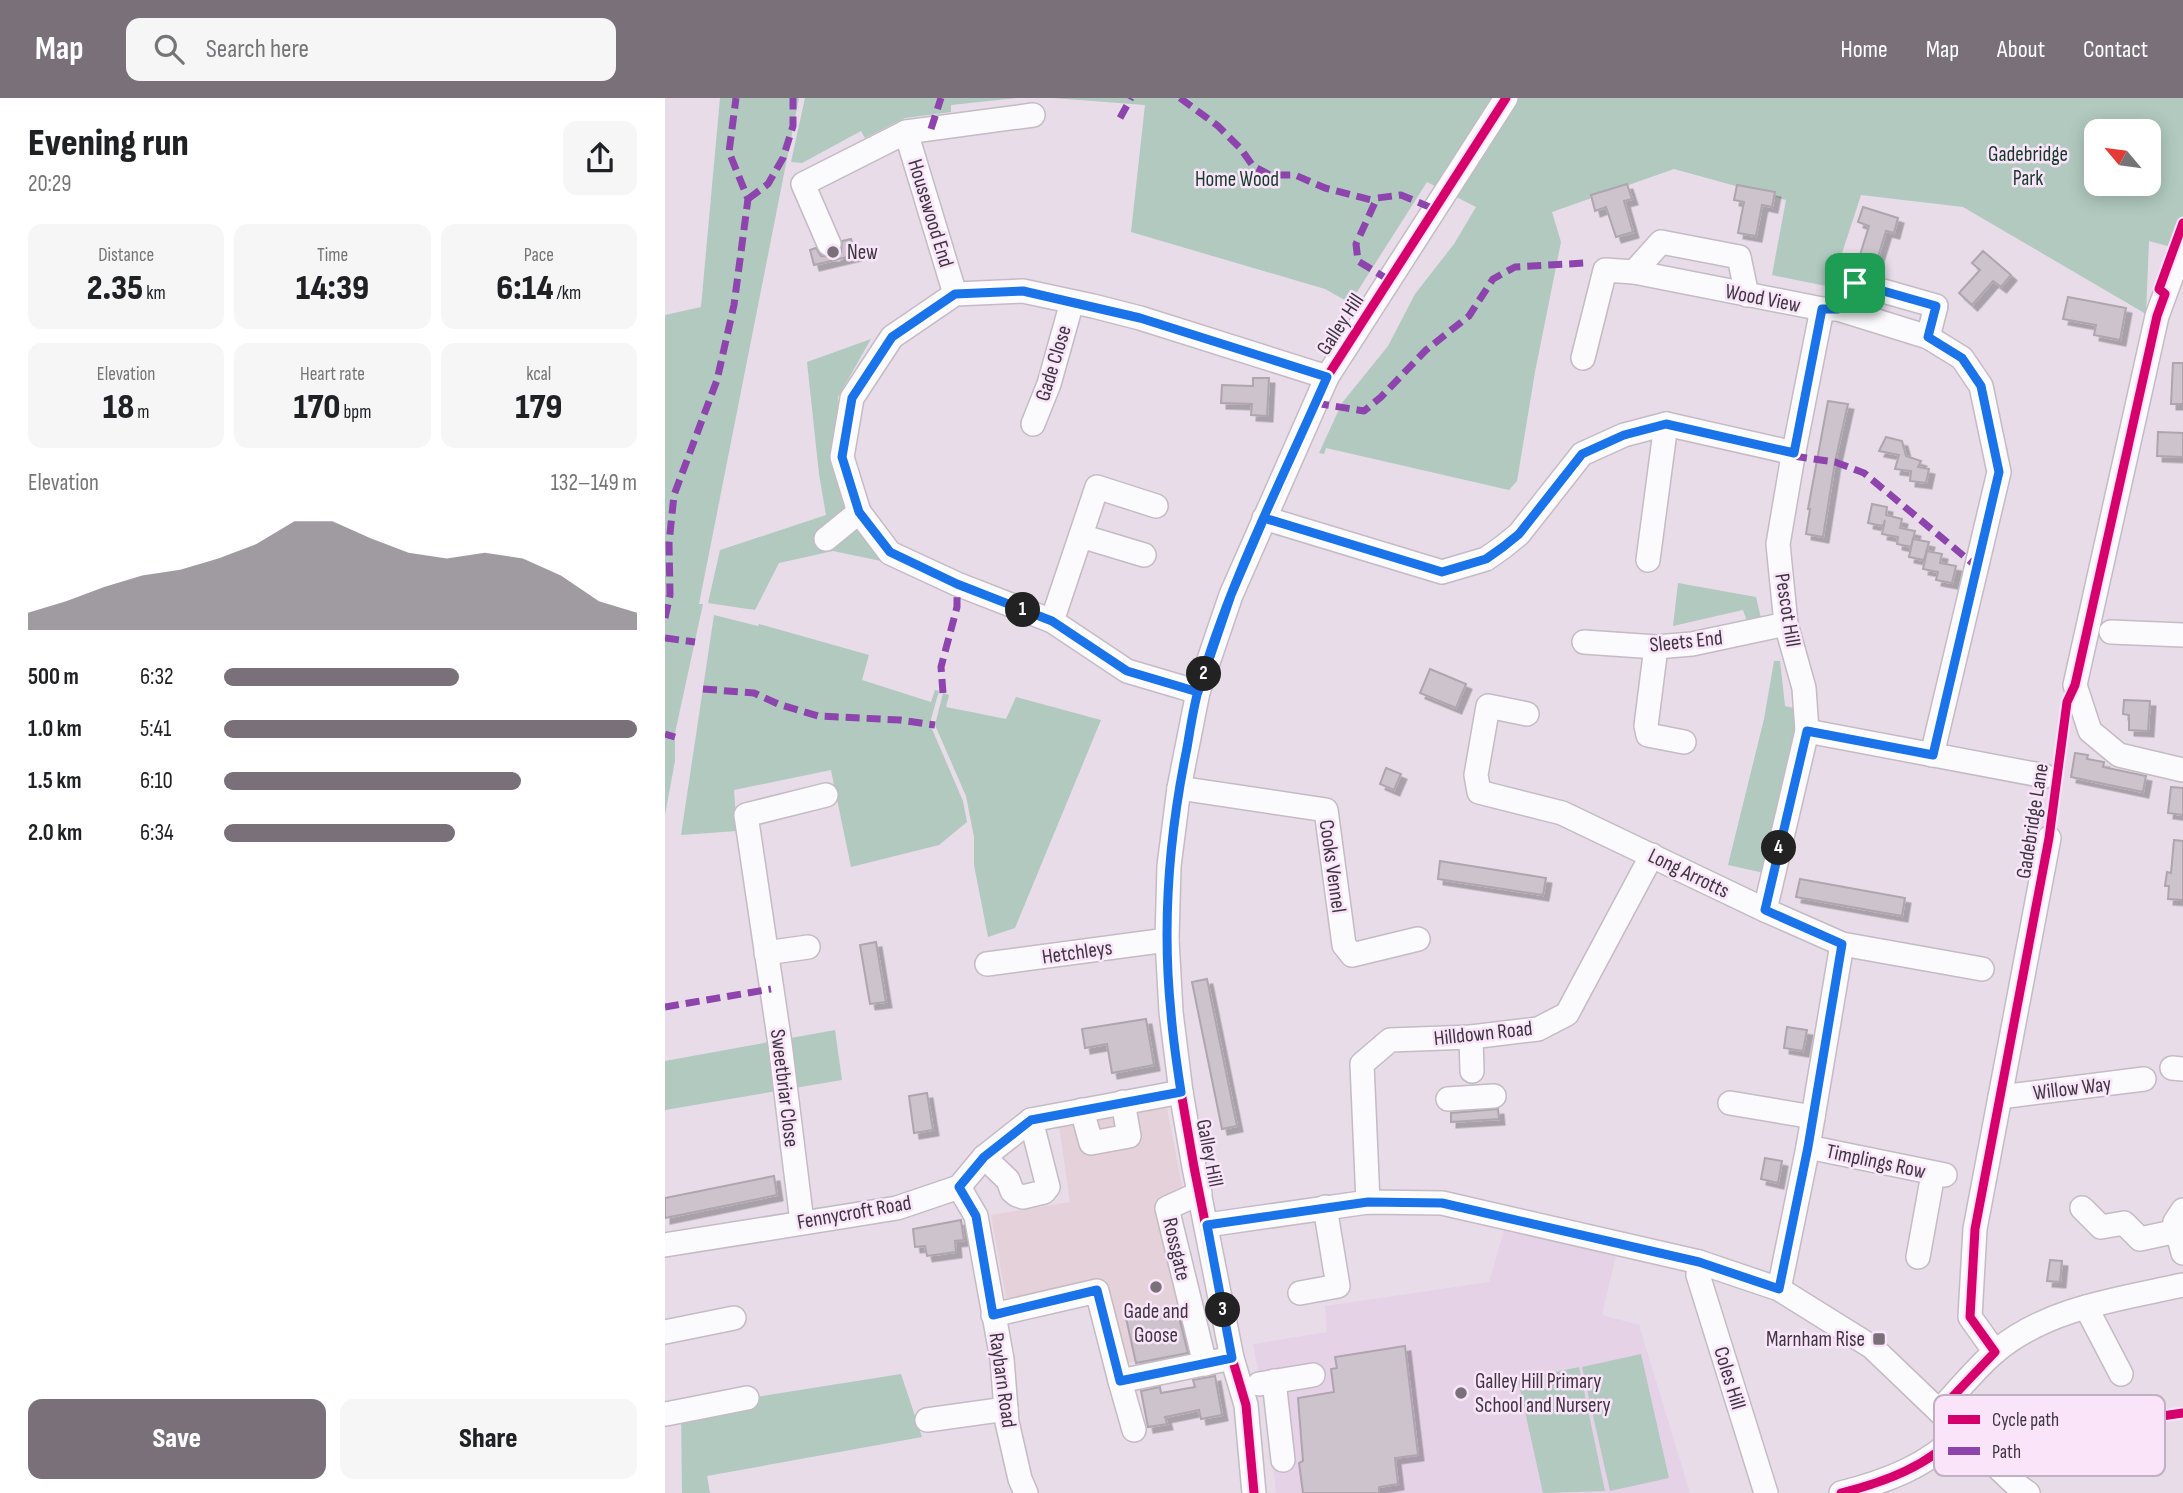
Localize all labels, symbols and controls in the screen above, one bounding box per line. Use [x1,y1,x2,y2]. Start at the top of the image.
search box [126,18,616,81]
text: Map [35,29,84,69]
icon: search [150,30,188,68]
text: Search here [206,34,309,65]
text: Home [1840,35,1888,64]
text: Map [1926,35,1959,64]
text: About [1997,35,2045,64]
text: Contact [2083,35,2148,64]
north arrow [2084,119,2161,196]
map controls [2084,119,2161,196]
text: Evening run [28,121,189,166]
button: share [563,121,637,195]
park label: Gadebridge Park [1988,142,2068,191]
street label: Housewood End [902,156,959,270]
park label: Home Wood [1195,167,1279,192]
text: 20:29 [28,170,71,198]
place label: New [847,240,878,265]
text: Distance [98,244,154,267]
text: Time [317,244,348,267]
text: Pace [524,244,554,267]
marker: New [825,244,841,260]
pin [1825,253,1885,313]
icon: arrive [1836,264,1874,302]
text: 2.35 [87,267,143,310]
text: 14:39 [296,267,369,310]
text: 6:14 [496,267,554,310]
street label: Wood View [1723,279,1803,318]
text: km [143,282,166,305]
text: /km [554,282,581,305]
street label: Galley Hill [1311,289,1370,360]
street label: Gade Close [1030,322,1077,404]
text: Elevation [97,363,155,386]
text: Heart rate [300,363,365,386]
text: kcal [526,363,551,386]
text: 18 [103,386,134,429]
text: 170 [294,386,340,429]
text: 179 [515,386,562,429]
text: m [134,401,150,424]
text: bpm [340,401,371,424]
text: Elevation [28,469,99,497]
text: 132–149 m [551,469,637,497]
street label: Pescot Hill [1769,572,1806,649]
pin: 1 [1005,592,1041,628]
text: 1 [1019,598,1026,621]
street label: Sleets End [1648,625,1724,658]
pin: 2 [1187,656,1221,692]
text: 2 [1199,662,1208,685]
text: 500 m [28,663,79,691]
text: 6:32 [140,663,174,691]
text: 1.0 km [28,715,82,743]
text: 5:41 [140,715,171,743]
street label: Gadebridge Lane [2011,762,2054,881]
text: 1.5 km [28,767,81,795]
text: 6:10 [140,767,173,795]
street label: Cooks Vennel [1314,818,1351,914]
text: 2.0 km [28,819,82,847]
text: 6:34 [140,819,174,847]
pin: 4 [1761,830,1797,866]
text: 4 [1774,836,1783,859]
street label: Long Arrotts [1644,843,1733,904]
street label: Hetchleys [1040,935,1114,970]
street label: Hilldown Road [1433,1016,1534,1051]
street label: Sweetbriar Close [765,1028,804,1149]
street label: Willow Way [2032,1071,2112,1106]
street label: Galley Hill [1191,1117,1228,1189]
street label: Timplings Row [1824,1139,1928,1184]
street label: Fennycroft Road [795,1190,913,1235]
street label: Rossgate [1157,1215,1196,1283]
marker: Gade and Goose [1148,1279,1164,1295]
pin: 3 [1205,1292,1241,1328]
text: 3 [1218,1298,1227,1321]
place label: Gade and Goose [1124,1299,1188,1348]
place label: Marnham Rise [1766,1327,1865,1352]
street label: Raybarn Road [983,1331,1022,1429]
marker: Marnham Rise [1871,1331,1887,1347]
street label: Coles Hill [1708,1344,1751,1413]
place label: Galley Hill Primary School and Nursery [1475,1369,1611,1418]
marker: Galley Hill Primary School and Nursery [1453,1385,1469,1401]
legend [1934,1395,2165,1476]
button: Save [28,1399,326,1479]
button: Share [340,1399,637,1479]
text: Cycle path [1992,1409,2059,1432]
text: Path [1992,1441,2021,1464]

